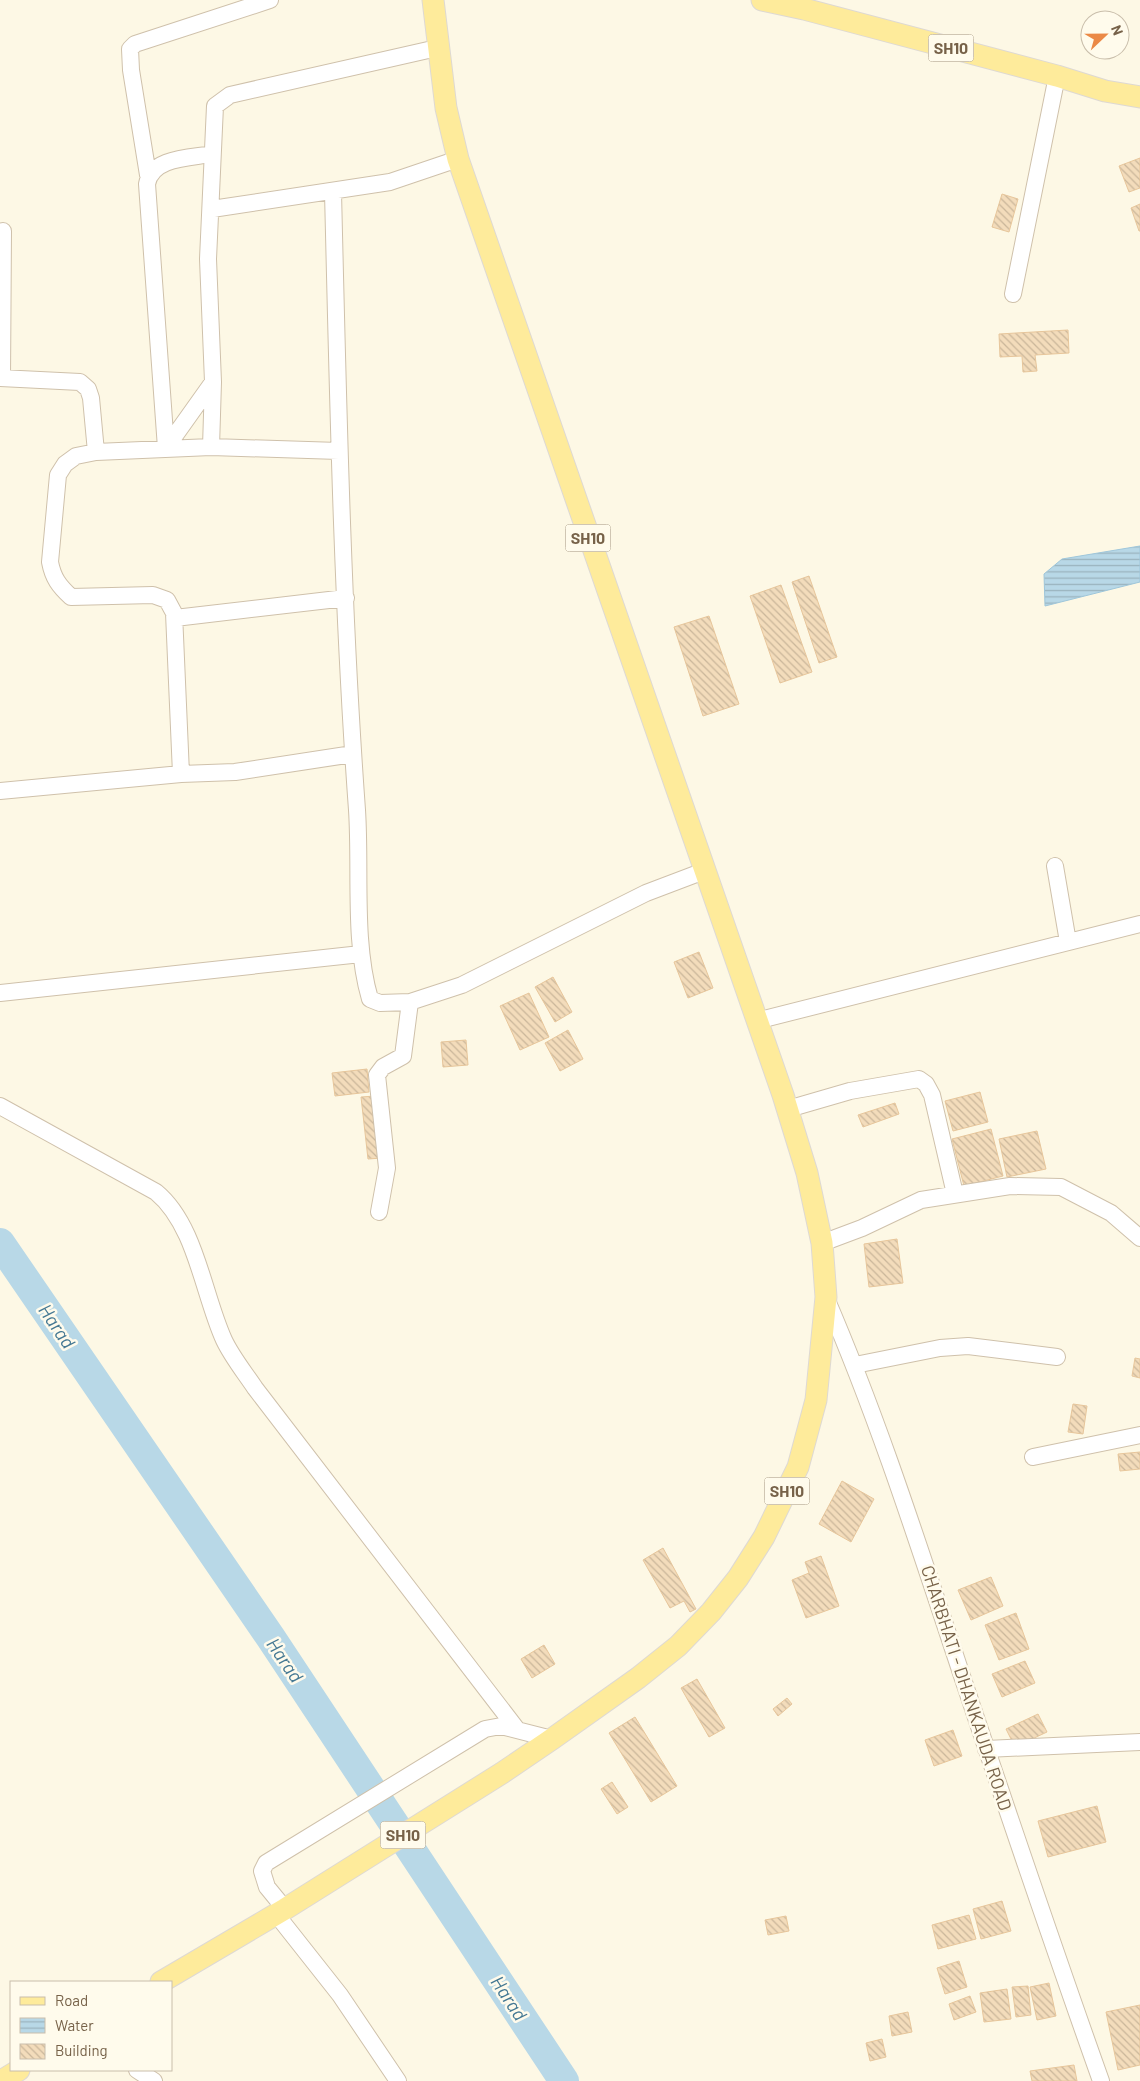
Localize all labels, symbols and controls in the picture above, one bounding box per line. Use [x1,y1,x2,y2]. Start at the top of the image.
north arrow [1080,10,1130,60]
text: N [1108,22,1127,37]
road number: SH10 [928,34,974,62]
road number: SH10 [566,524,610,552]
water label: Harad [34,1299,81,1352]
road number: SH10 [764,1478,810,1504]
street label: CHARBHATI - DHANKAUDA ROAD [917,1562,1017,1813]
water label: Harad [262,1633,309,1686]
road number: SH10 [380,1822,426,1848]
water label: Harad [487,1971,532,2024]
legend [10,1981,172,2071]
text: Road [55,1991,88,2009]
text: Water [55,2016,94,2034]
text: Building [55,2041,108,2059]

